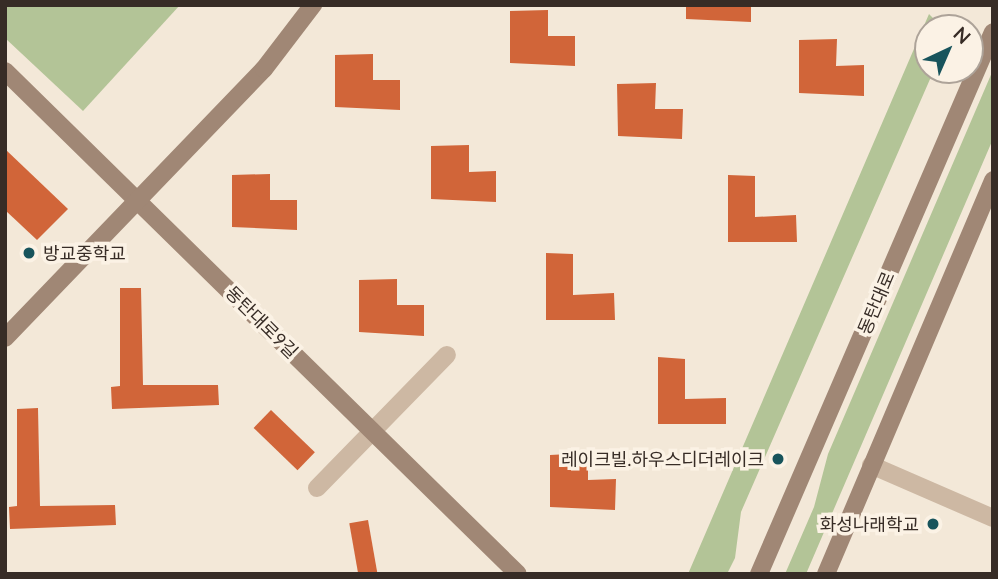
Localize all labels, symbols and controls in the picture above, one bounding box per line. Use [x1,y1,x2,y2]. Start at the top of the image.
north arrow [914,14,984,84]
text: N [949,22,976,48]
place label: 방교중학교 [43,242,126,264]
marker: 방교중학교 [21,245,37,261]
street label: 동탄대로 [853,268,899,338]
street label: 동탄대로9길 [221,281,303,363]
place label: 레이크빌.하우스디더레이크 [561,448,764,470]
marker: 레이크빌.하우스디더레이크 [770,451,786,467]
place label: 화성나래학교 [820,513,919,535]
marker: 화성나래학교 [925,516,941,532]

